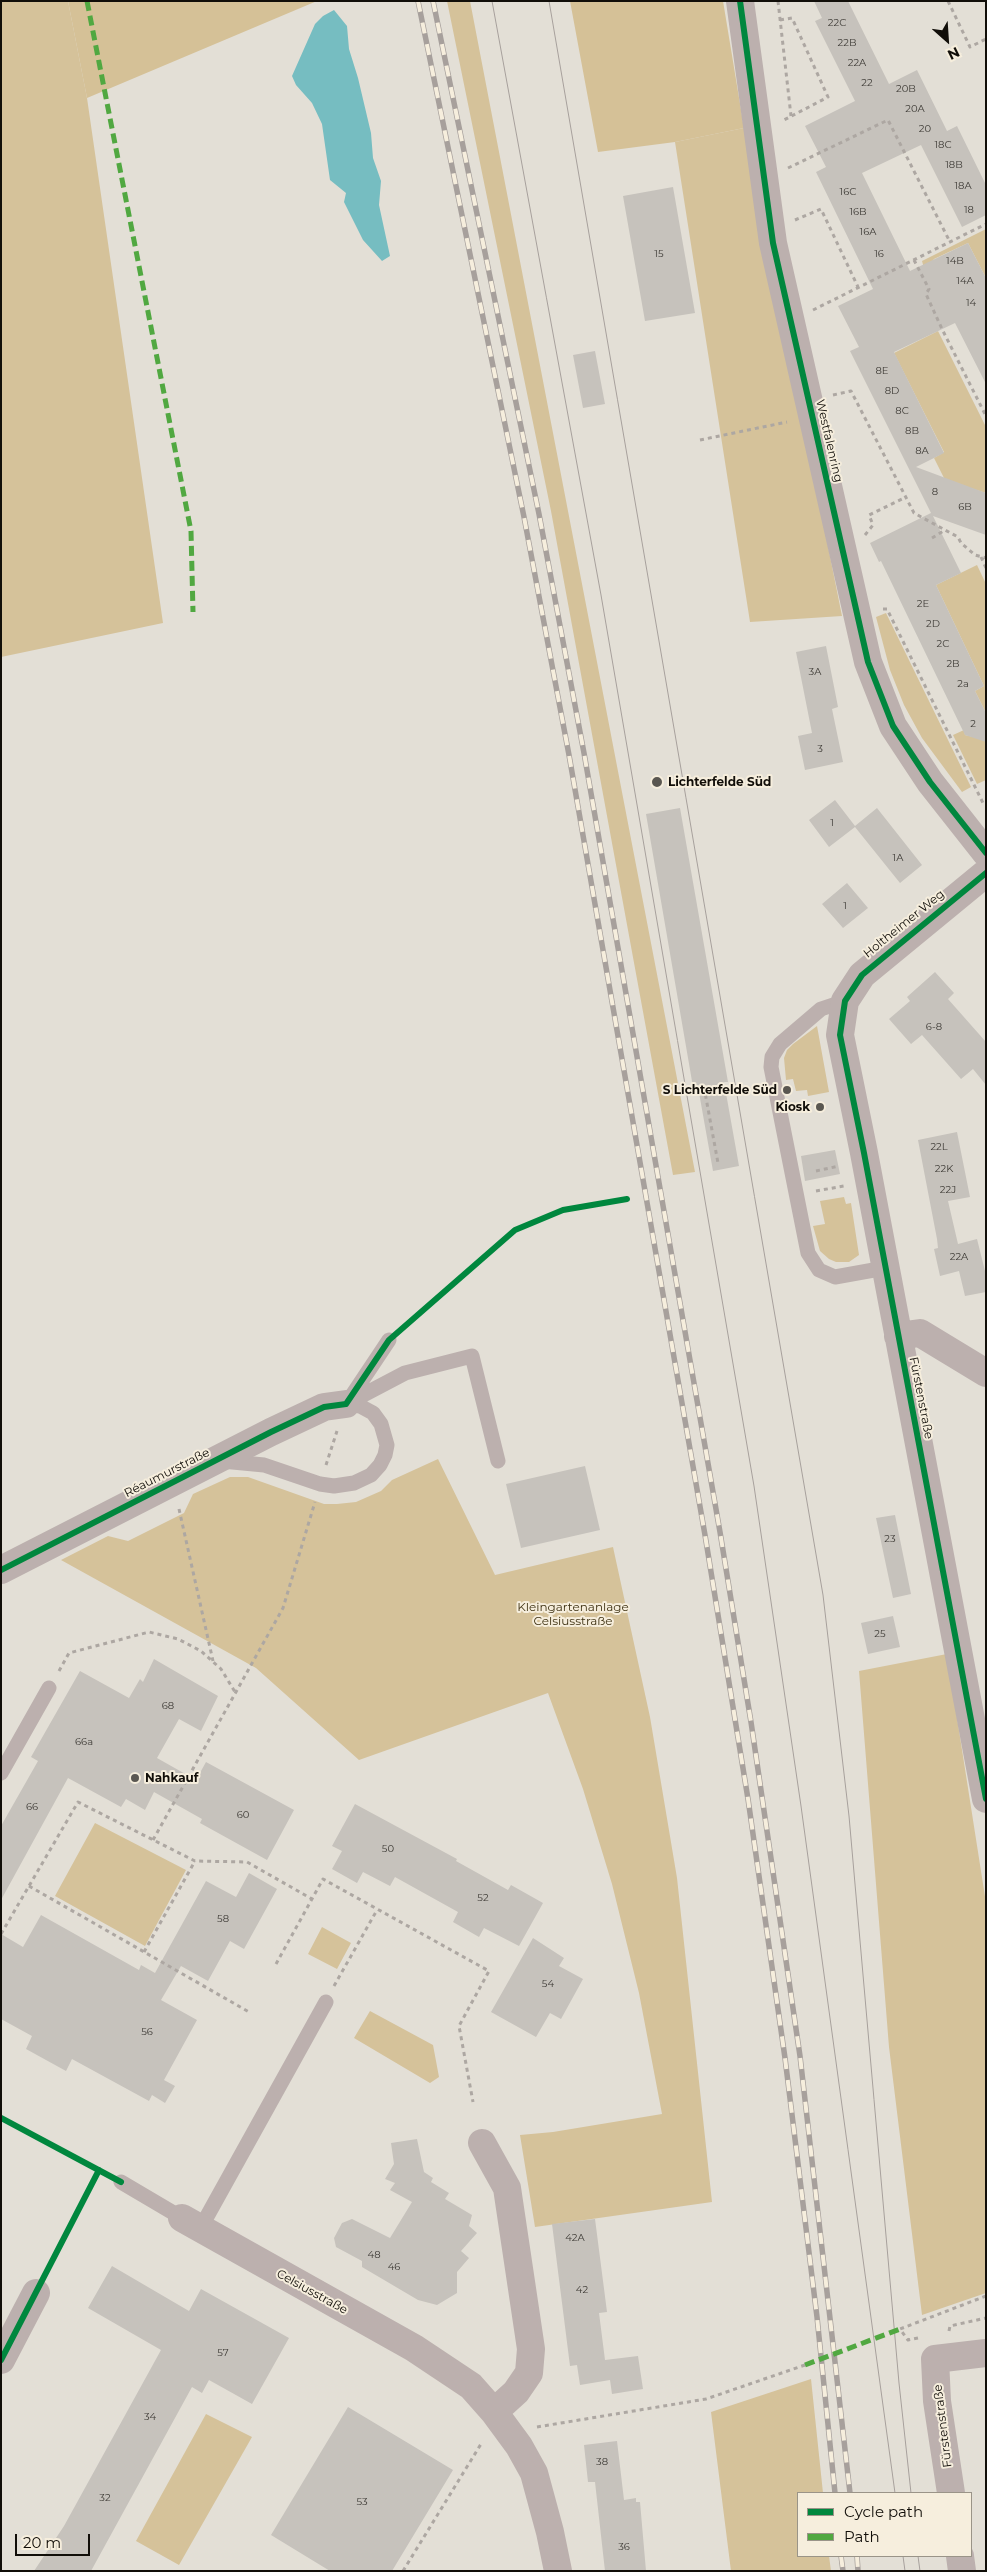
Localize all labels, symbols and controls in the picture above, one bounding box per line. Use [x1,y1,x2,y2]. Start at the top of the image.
north arrow [922,15,972,65]
house number: 22C [828,17,846,29]
house number: 22B [838,37,856,49]
text: N [945,43,963,64]
house number: 22A [848,57,866,69]
house number: 22 [861,77,873,89]
house number: 20B [896,83,916,95]
house number: 20A [905,103,925,115]
house number: 20 [919,123,931,135]
house number: 18C [934,139,952,151]
house number: 18B [945,159,963,171]
house number: 18A [954,180,972,192]
house number: 16C [840,186,856,198]
house number: 18 [964,204,974,216]
house number: 16B [849,206,867,218]
house number: 16A [860,226,876,238]
house number: 15 [654,248,664,260]
house number: 16 [874,248,884,260]
house number: 14B [946,255,964,267]
house number: 14A [956,275,974,287]
house number: 14 [966,297,976,309]
house number: 8E [875,365,889,377]
house number: 8D [885,385,899,397]
street label: Westfalenring [812,398,846,484]
house number: 8C [895,405,909,417]
house number: 8B [905,425,919,437]
house number: 8A [915,445,929,457]
house number: 8 [932,486,938,498]
house number: 6B [958,501,972,513]
house number: 2E [917,598,929,610]
house number: 2D [926,618,940,630]
house number: 2C [937,638,949,650]
house number: 2B [946,658,960,670]
house number: 3A [809,666,821,678]
house number: 2a [957,678,969,690]
house number: 2 [970,718,976,730]
house number: 3 [817,743,823,755]
marker: Lichterfelde Süd [650,775,664,789]
place label: Lichterfelde Süd [668,775,771,789]
house number: 1 [830,817,834,829]
house number: 1A [893,852,903,864]
street label: Holtheimer Weg [861,887,947,961]
house number: 1 [843,900,847,912]
house number: 6-8 [926,1021,942,1033]
place label: S Lichterfelde Süd [663,1083,777,1097]
marker: S Lichterfelde Süd [781,1084,793,1096]
place label: Kiosk [775,1100,810,1114]
marker: Kiosk [814,1101,826,1113]
house number: 22L [930,1141,948,1153]
house number: 22K [935,1163,953,1175]
house number: 22J [940,1184,956,1196]
house number: 22A [950,1251,968,1263]
street label: Fürstenstraße [906,1356,936,1440]
street label: Réaumurstraße [122,1445,212,1501]
house number: 23 [884,1533,896,1545]
park label: Kleingartenanlage Celsiusstraße [517,1600,629,1628]
house number: 25 [874,1628,886,1640]
house number: 68 [162,1700,174,1712]
house number: 66a [75,1736,93,1748]
place label: Nahkauf [145,1771,198,1785]
marker: Nahkauf [129,1772,141,1784]
house number: 66 [26,1801,38,1813]
house number: 60 [237,1809,249,1821]
house number: 50 [382,1843,394,1855]
house number: 52 [477,1892,489,1904]
house number: 58 [217,1913,229,1925]
house number: 54 [542,1978,554,1990]
house number: 56 [141,2026,153,2038]
house number: 42A [565,2232,585,2244]
house number: 48 [367,2249,381,2261]
house number: 46 [388,2261,400,2273]
street label: Celsiusstraße [274,2267,350,2317]
house number: 42 [576,2284,588,2296]
house number: 57 [217,2347,229,2359]
street label: Fürstenstraße [931,2384,955,2468]
house number: 34 [144,2411,156,2423]
house number: 38 [596,2456,608,2468]
house number: 32 [99,2492,111,2504]
legend [797,2492,972,2557]
house number: 53 [356,2496,368,2508]
text: Cycle path [844,2502,923,2521]
scale bar [18,2524,92,2556]
text: Path [844,2527,880,2546]
text: 20 m [23,2533,61,2552]
house number: 36 [618,2541,630,2553]

